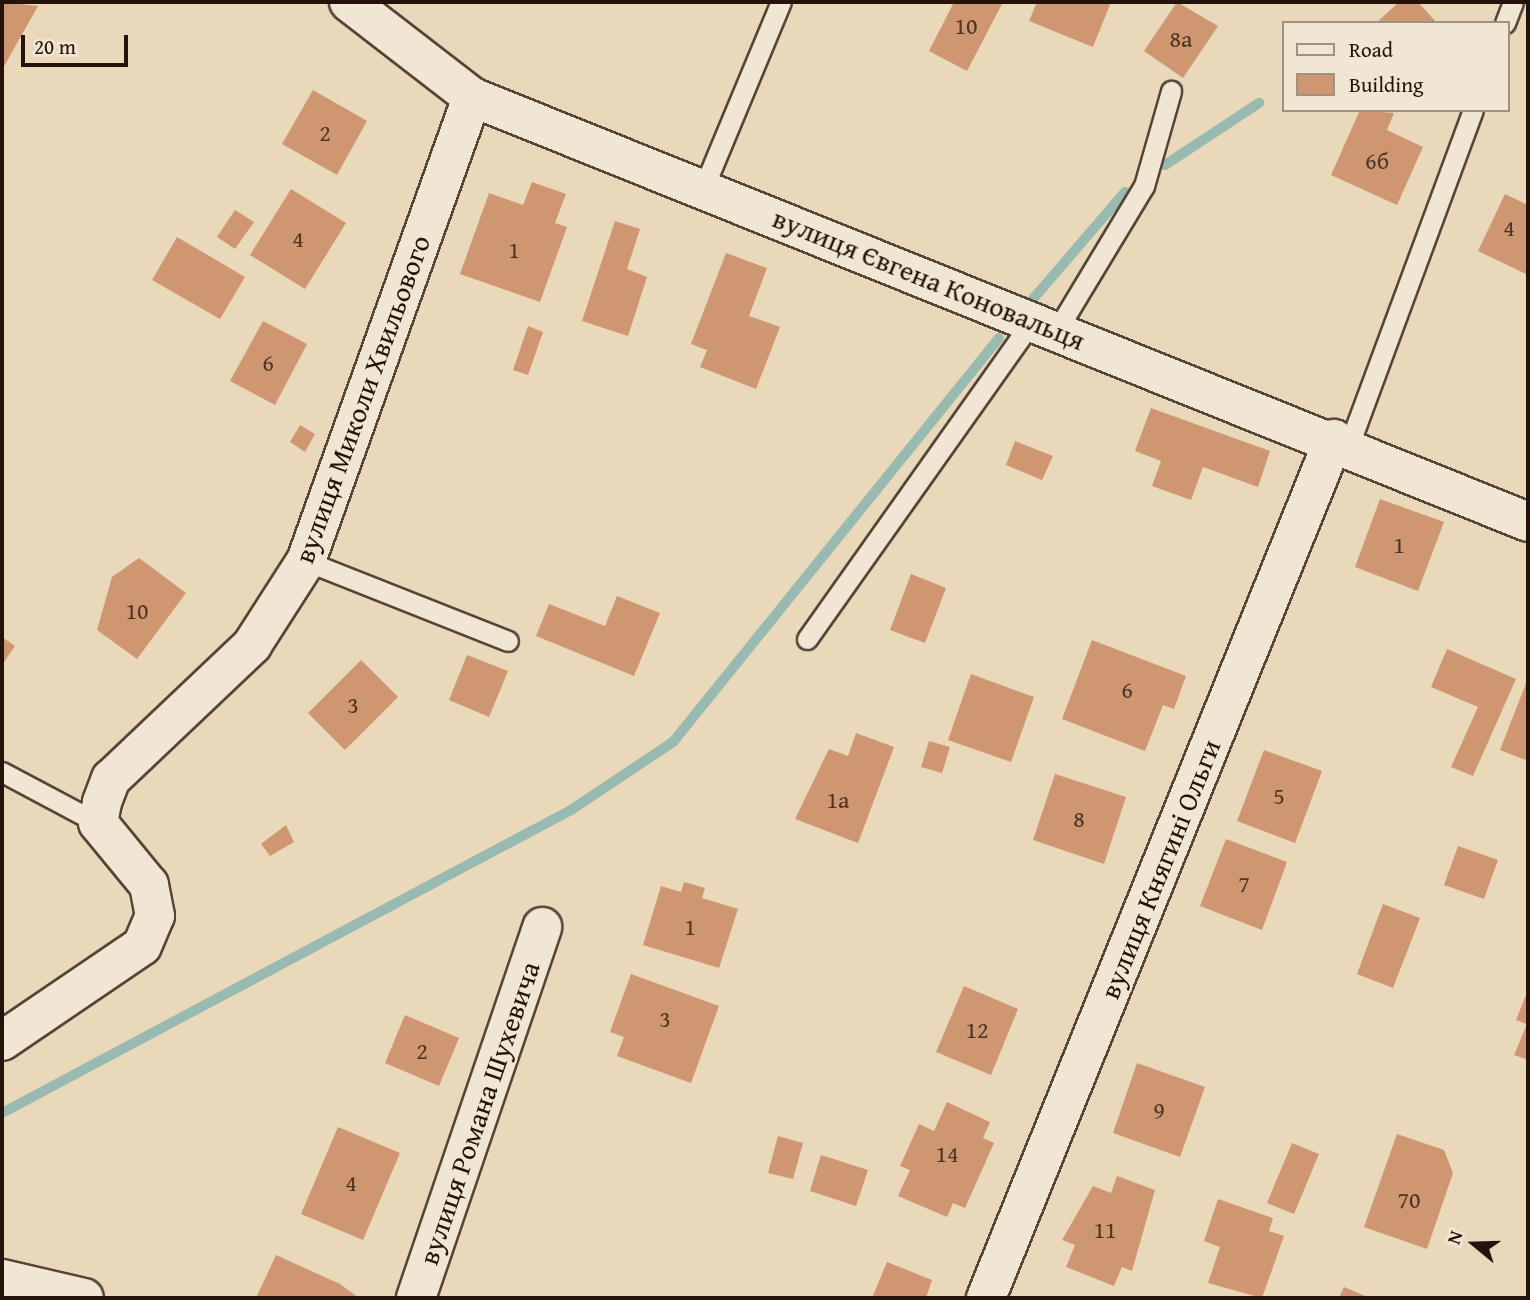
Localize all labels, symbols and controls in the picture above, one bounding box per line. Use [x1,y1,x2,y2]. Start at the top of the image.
house number: 10 [954,12,978,40]
scale bar [24,21,131,65]
legend [1282,21,1509,112]
house number: 8а [1170,25,1192,53]
text: 20 m [34,31,76,62]
text: Road [1349,34,1393,65]
text: Building [1349,69,1423,100]
house number: 2 [319,119,331,147]
house number: 6б [1365,147,1389,175]
street label: вулиця Євгена Коновальця [768,201,1090,357]
house number: 4 [1503,214,1515,242]
house number: 4 [292,225,304,253]
street label: вулиця Миколи Хвильового [287,230,437,568]
house number: 1 [508,236,520,264]
house number: 6 [262,349,274,377]
house number: 1 [1393,531,1405,559]
house number: 10 [125,597,149,625]
house number: 6 [1121,676,1133,704]
house number: 3 [347,691,359,719]
street label: вулиця Княгині Ольги [1093,734,1227,1004]
house number: 5 [1273,782,1285,810]
house number: 1а [827,786,849,814]
house number: 8 [1073,805,1085,833]
house number: 7 [1238,870,1250,898]
house number: 1 [684,913,696,941]
street label: вулиця Романа Шухевича [411,957,547,1269]
house number: 3 [659,1005,671,1033]
house number: 12 [965,1016,989,1044]
house number: 2 [416,1037,428,1065]
house number: 9 [1153,1096,1165,1124]
house number: 14 [935,1140,959,1168]
house number: 4 [345,1169,357,1197]
house number: 70 [1397,1186,1421,1214]
north arrow [1439,1209,1509,1279]
house number: 11 [1093,1216,1117,1244]
text: N [1439,1227,1469,1248]

